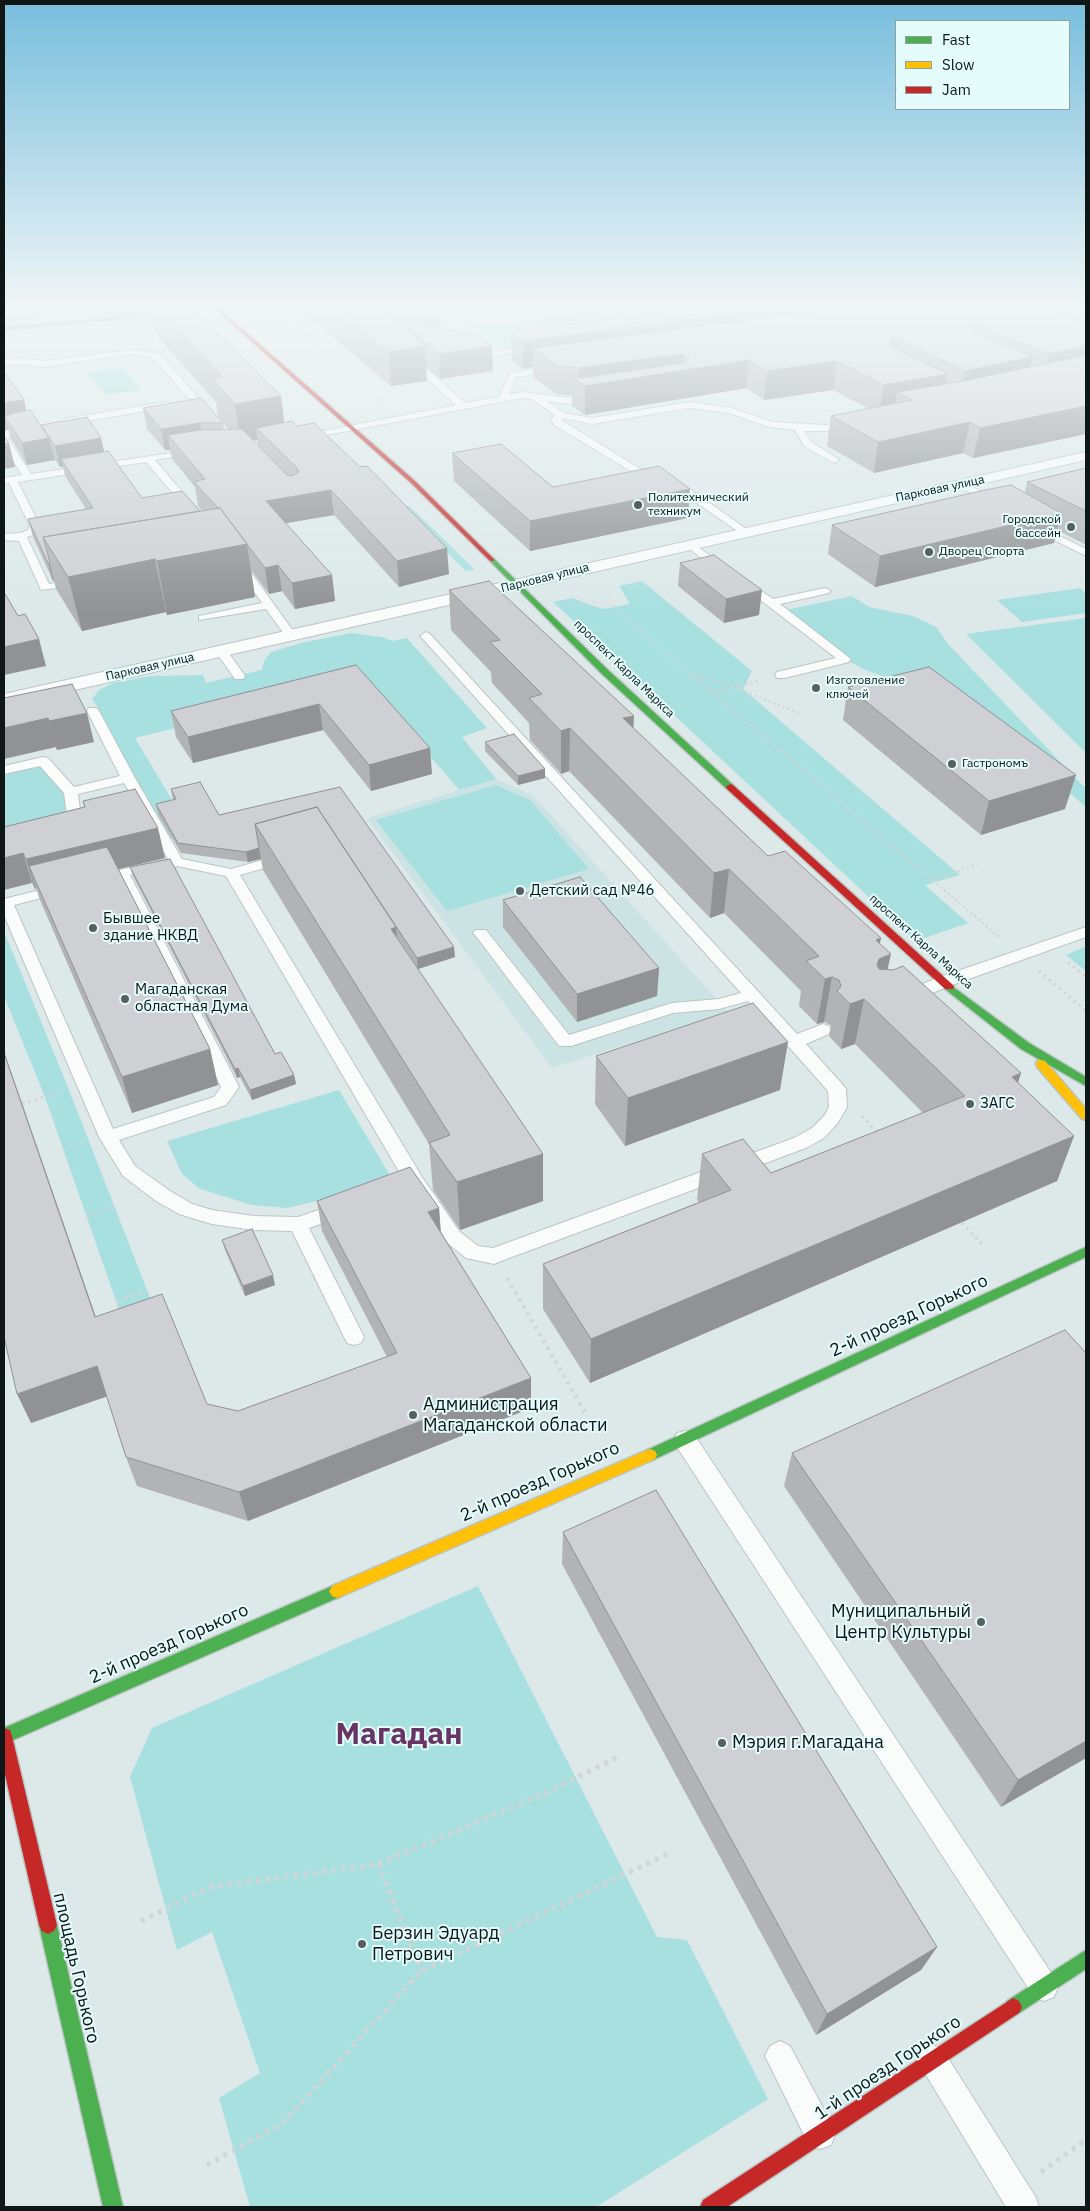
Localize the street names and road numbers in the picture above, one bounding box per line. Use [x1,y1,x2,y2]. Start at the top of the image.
street label: Парковая улица [894,473,986,505]
street label: Парковая улица [499,560,591,596]
street label: проспект Карла Маркса [571,617,677,721]
street label: Парковая улица [104,650,196,684]
street label: проспект Карла Маркса [866,892,976,992]
street label: 2-й проезд Горького [827,1270,991,1362]
street label: 2-й проезд Горького [457,1437,623,1527]
street label: 2-й проезд Горького [86,1599,252,1689]
street label: площадь Горького [48,1890,104,2046]
street label: 1-й проезд Горького [811,2011,965,2125]

